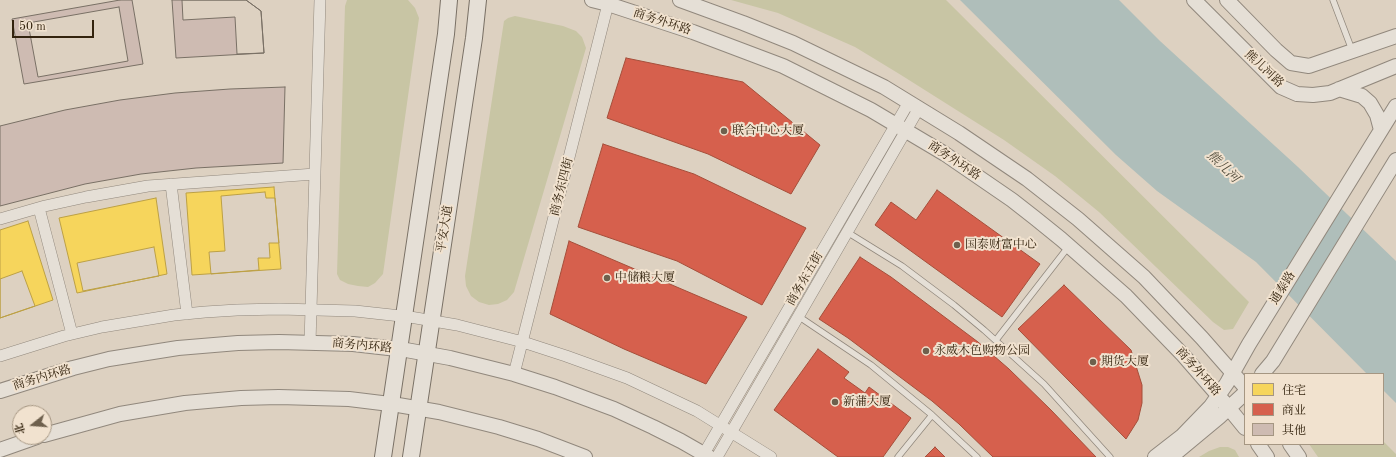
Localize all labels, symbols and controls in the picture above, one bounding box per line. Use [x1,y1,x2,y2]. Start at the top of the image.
street label: 商务外环路 [631,6,693,38]
scale bar [14,12,96,38]
text: 50 m [19,21,46,33]
street label: 熊儿河路 [1242,47,1286,91]
place label: 联合中心大厦 [732,124,804,138]
marker: 联合中心大厦 [719,126,729,136]
street label: 商务外环路 [925,139,983,183]
water label: 熊儿河 [1204,148,1242,186]
street label: 商务东四街 [548,156,576,218]
street label: 平安大道 [434,204,456,254]
place label: 国泰财富中心 [965,238,1037,252]
marker: 国泰财富中心 [952,240,962,250]
street label: 商务东五街 [784,249,826,309]
street label: 通泰路 [1267,269,1299,307]
place label: 中储粮大厦 [615,271,675,285]
marker: 中储粮大厦 [602,273,612,283]
street label: 商务内环路 [331,336,393,356]
place label: 永威木色购物公园 [934,344,1030,358]
street label: 商务外环路 [1173,345,1223,399]
marker: 永威木色购物公园 [921,346,931,356]
place label: 期货大厦 [1101,355,1149,369]
marker: 期货大厦 [1088,357,1098,367]
street label: 商务内环路 [11,362,73,394]
legend [1244,373,1384,445]
text: 住宅 [1282,385,1306,397]
place label: 新蒲大厦 [843,395,891,409]
marker: 新蒲大厦 [830,397,840,407]
north arrow [12,405,52,445]
text: 商业 [1282,405,1306,417]
text: 北 [14,421,28,435]
text: 其他 [1282,425,1306,437]

